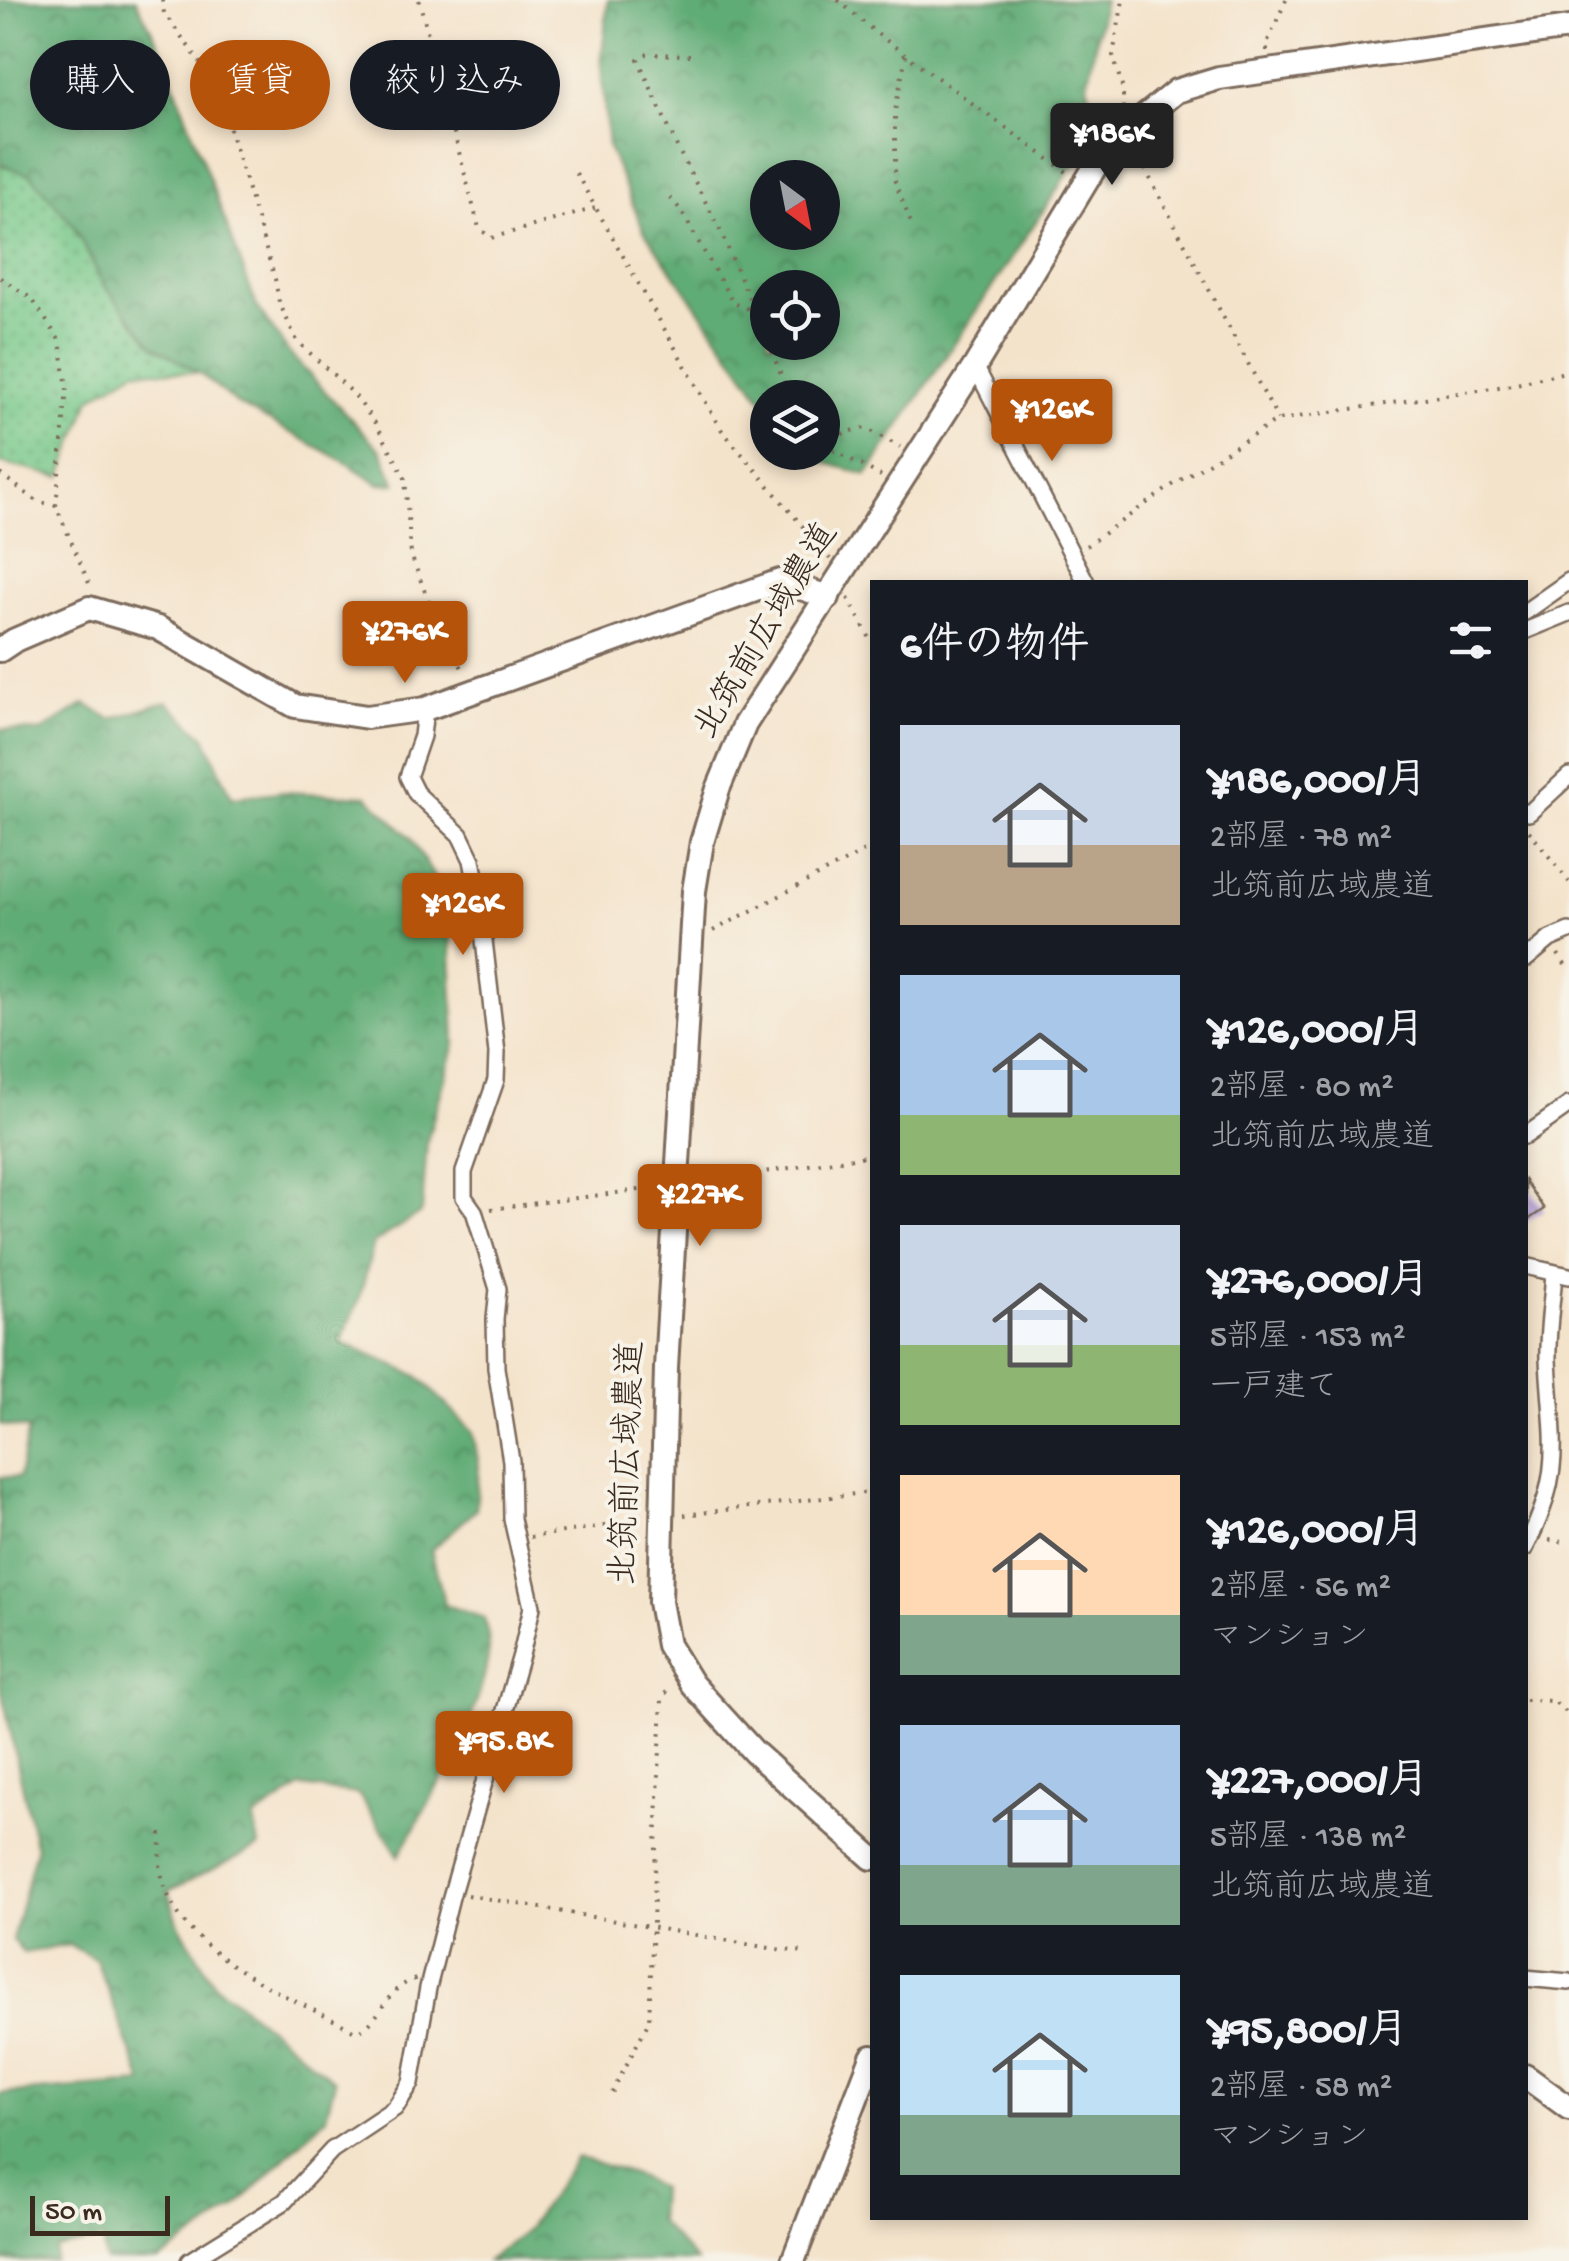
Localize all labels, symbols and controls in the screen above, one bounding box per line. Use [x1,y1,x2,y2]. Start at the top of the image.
chip: 購入 [30,40,170,130]
chip: 賃貸 [190,40,330,130]
chip: 絞り込み [350,40,560,130]
pin: ¥186K [1042,103,1182,188]
text: ¥186K [1072,116,1152,154]
north arrow [750,160,840,250]
map controls [750,160,840,470]
button: locate [750,270,840,360]
pin: ¥126K [982,379,1122,464]
button: layers [750,380,840,470]
text: ¥126K [1013,392,1091,430]
street label: 北筑前広域農道 [686,515,849,748]
pin: ¥276K [335,601,475,686]
icon: filters [1443,613,1498,668]
text: ¥276K [364,614,446,652]
text: 6件の物件 [900,624,1089,673]
text: ¥186,000/月 [1210,759,1428,808]
icon: home [980,765,1100,885]
text: 2部屋 · 78 m² [1210,820,1392,858]
text: 北筑前広域農道 [1210,870,1434,908]
pin: ¥126K [393,873,533,958]
text: ¥126K [424,886,502,924]
text: ¥126,000/月 [1210,1009,1425,1058]
icon: home [980,1015,1100,1135]
text: 2部屋 · 80 m² [1210,1070,1394,1108]
text: 北筑前広域農道 [1210,1120,1434,1158]
pin: ¥227K [630,1164,770,1249]
text: ¥227K [660,1177,740,1215]
text: ¥276,000/月 [1210,1259,1430,1308]
icon: home [980,1265,1100,1385]
text: 5部屋 · 153 m² [1210,1320,1405,1358]
street label: 北筑前広域農道 [603,1340,655,1586]
text: 一戸建て [1210,1370,1338,1408]
text: ¥126,000/月 [1210,1509,1425,1558]
icon: home [980,1515,1100,1635]
text: 2部屋 · 56 m² [1210,1570,1391,1608]
text: マンション [1210,1620,1369,1658]
pin: ¥95.8K [423,1711,585,1796]
text: ¥95.8K [458,1724,550,1762]
text: ¥227,000/月 [1210,1759,1429,1808]
icon: home [980,1765,1100,1885]
text: 5部屋 · 138 m² [1210,1820,1406,1858]
text: 北筑前広域農道 [1210,1870,1434,1908]
text: ¥95,800/月 [1210,2009,1409,2058]
icon: home [980,2015,1100,2135]
text: 2部屋 · 58 m² [1210,2070,1392,2108]
text: マンション [1210,2120,1369,2158]
scale bar [30,2191,170,2236]
text: 50 m [45,2197,102,2230]

